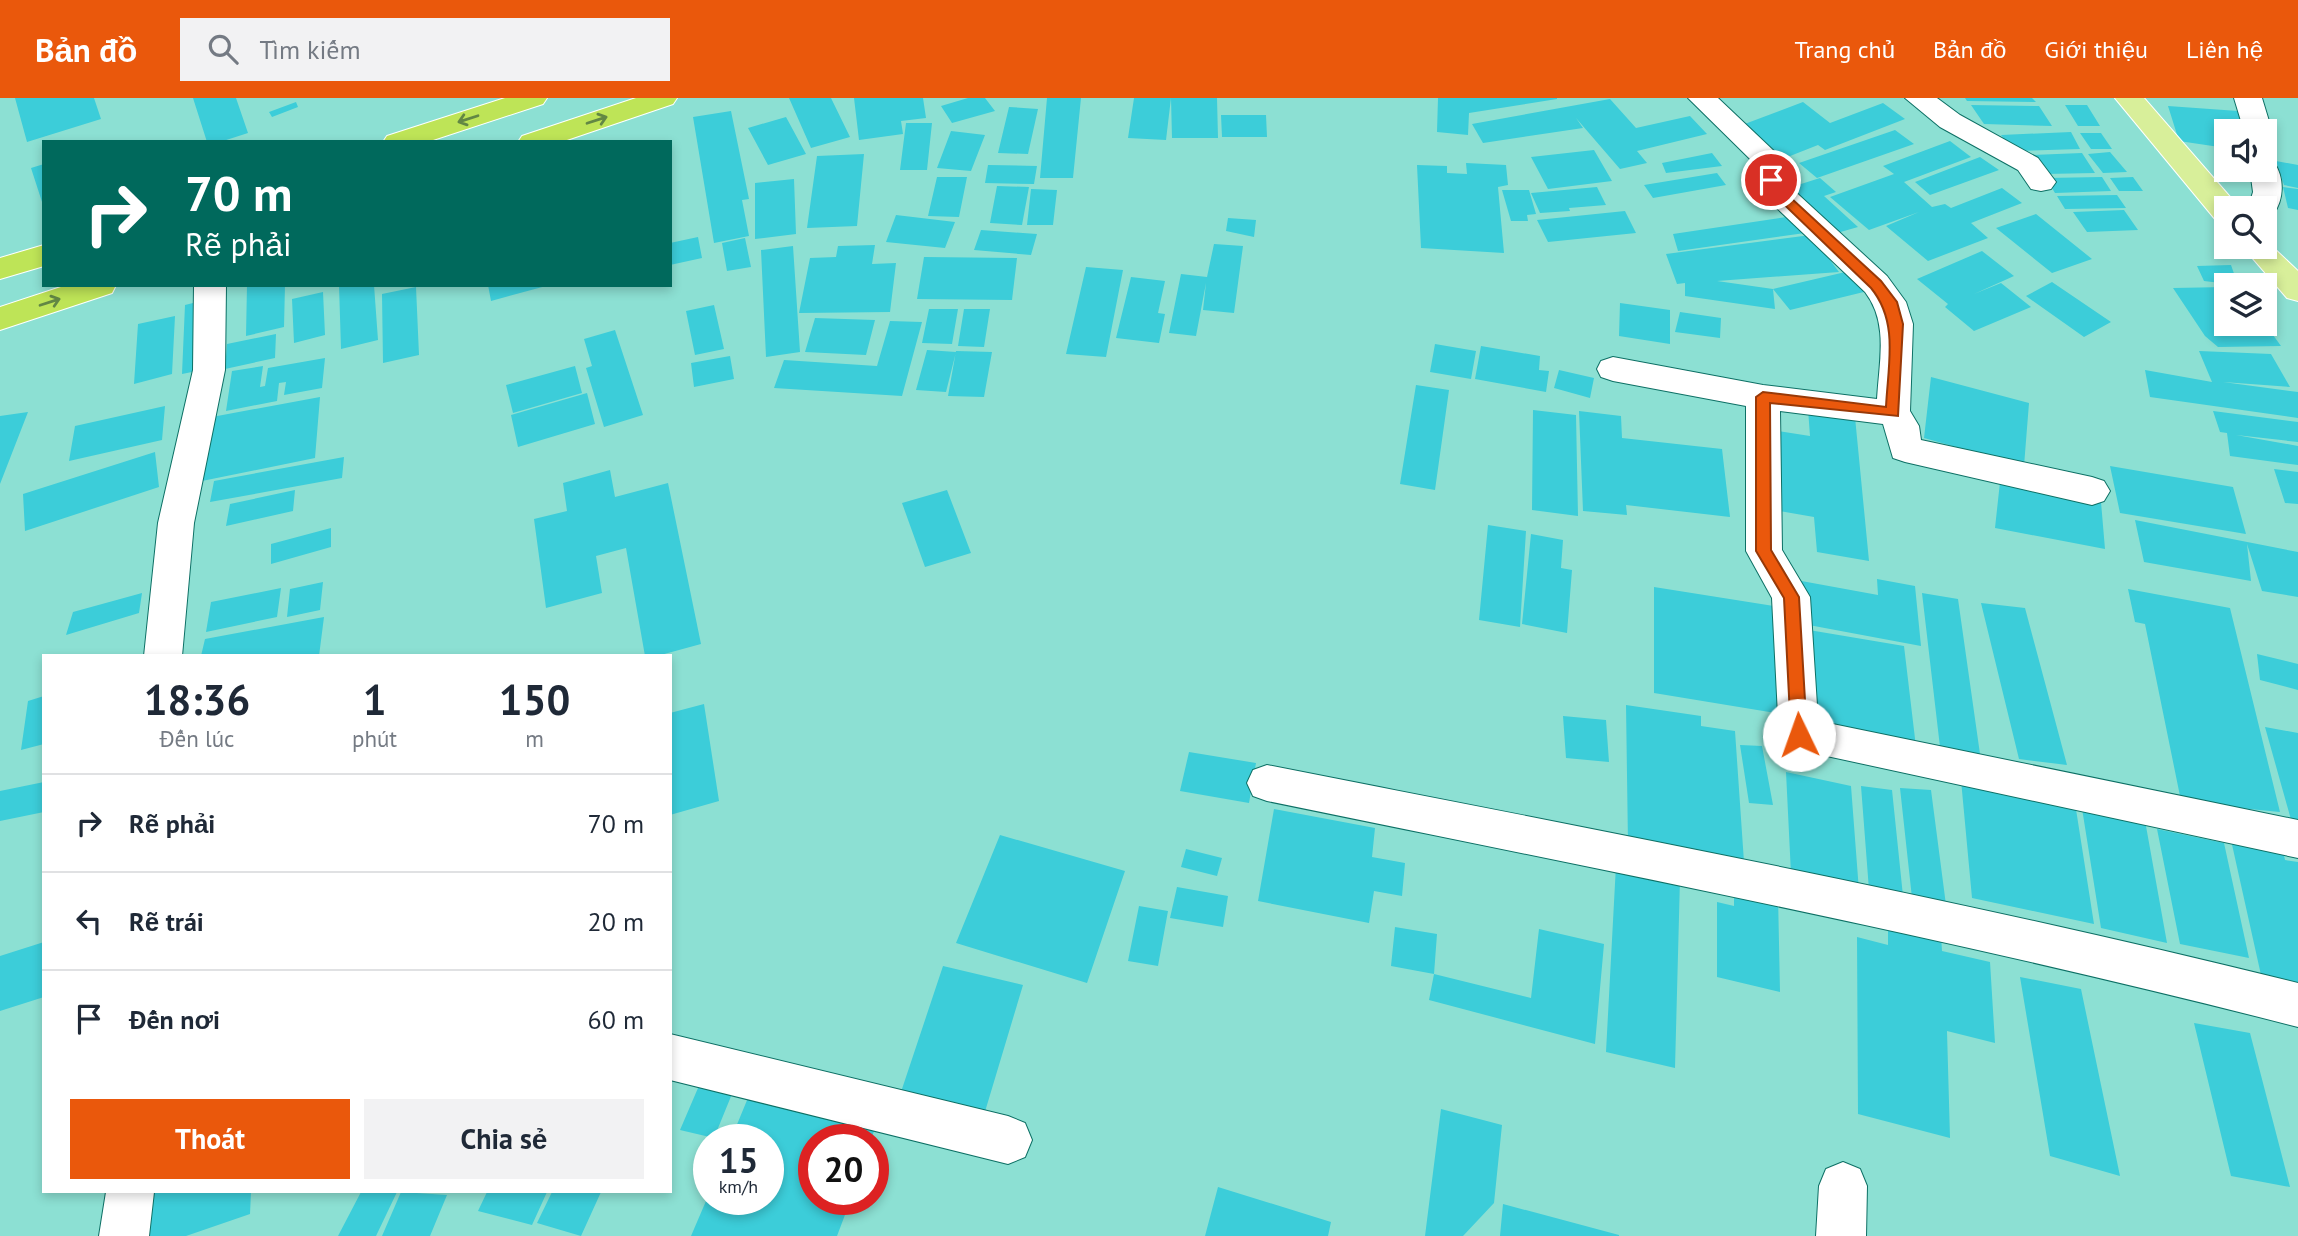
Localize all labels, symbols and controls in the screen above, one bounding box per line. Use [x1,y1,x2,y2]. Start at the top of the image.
search box [180,18,670,81]
text: Bản đồ [35,28,138,71]
icon: search [204,30,242,68]
text: Tìm kiếm [260,33,361,66]
text: Trang chủ [1794,34,1895,65]
text: Bản đồ [1933,34,2006,65]
text: Giới thiệu [2044,34,2148,65]
text: Liên hệ [2186,34,2263,65]
one-way arrow [585,113,607,125]
one-way arrow [458,114,480,126]
map controls [2214,119,2277,336]
button: sound [2214,119,2277,182]
pin [1741,150,1801,210]
text: 70 m [185,161,292,225]
icon: arrive [1752,161,1790,199]
icon: right [70,168,161,259]
button: search [2214,196,2277,259]
text: Rẽ phải [185,223,292,265]
button: layers [2214,273,2277,336]
one-way arrow [39,295,61,307]
text: 18:36 [144,672,250,727]
text: 1 [363,672,386,727]
text: 150 [499,672,570,727]
position arrow [1762,698,1836,772]
text: Đến lúc [159,724,234,753]
text: phút [352,724,397,753]
text: m [525,724,544,753]
icon: right [70,804,108,842]
text: Rẽ phải [129,807,215,840]
text: 70 m [588,807,644,840]
icon: left [70,902,108,940]
text: Rẽ trái [129,905,204,938]
text: 20 m [588,905,644,938]
icon: arrive [70,1000,108,1038]
text: Đến nơi [129,1003,220,1036]
text: 60 m [588,1003,644,1036]
button: Thoát [70,1099,350,1179]
button: Chia sẻ [364,1099,644,1179]
speed limit sign: 20 [798,1124,889,1215]
text: 15 [719,1137,758,1183]
text: km/h [719,1175,758,1198]

